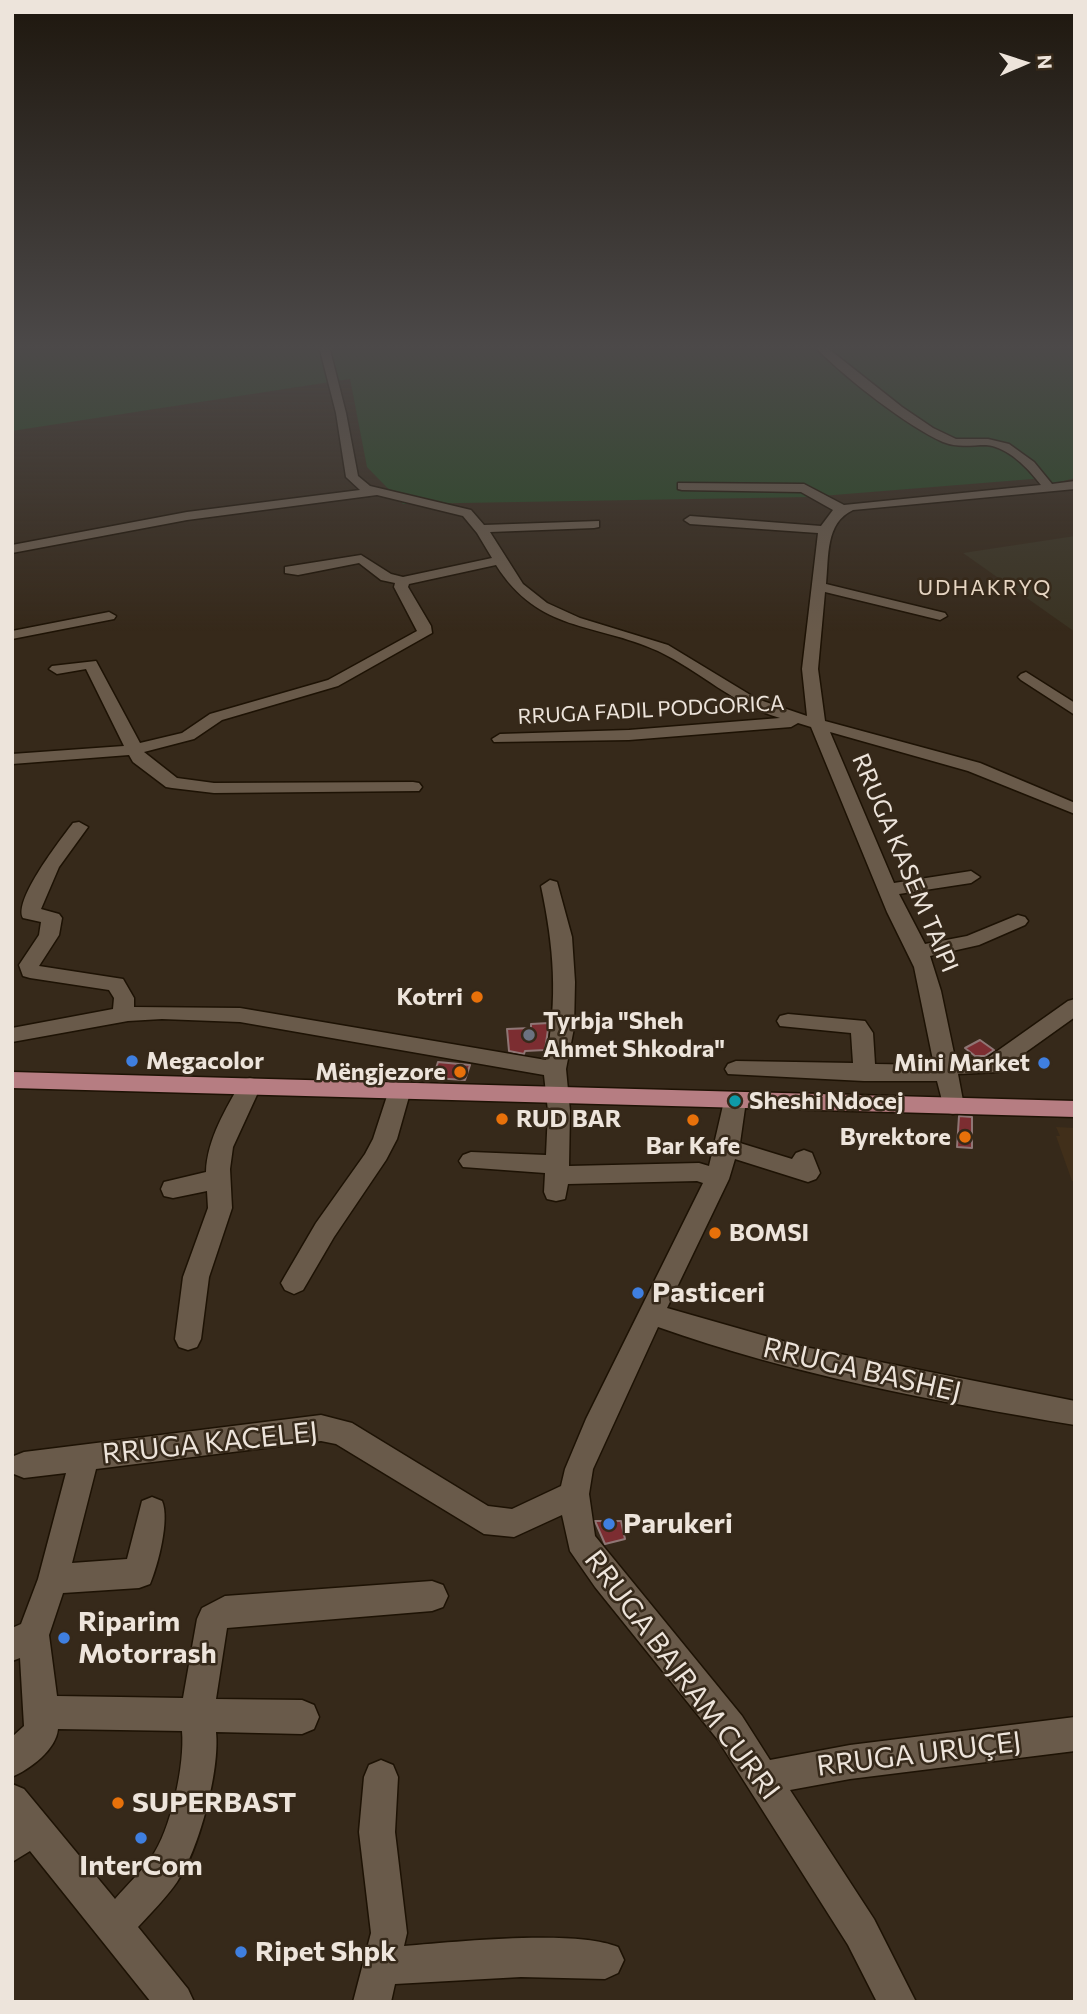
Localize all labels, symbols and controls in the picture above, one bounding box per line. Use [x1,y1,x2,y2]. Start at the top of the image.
north arrow [989,28,1059,98]
text: N [1034,54,1057,70]
district label: UDHAKRYQ [919,575,1051,601]
street label: RRUGA FADIL PODGORICA [517,690,785,730]
street label: RRUGA KASEM TAIPI [846,749,964,977]
place label: Kotrri [396,983,463,1011]
marker: Kotrri [469,989,485,1005]
place label: Tyrbja "Sheh Ahmet Shkodra" [543,1007,725,1063]
marker: Tyrbja "Sheh Ahmet Shkodra" [521,1027,537,1043]
place label: Megacolor [146,1047,264,1075]
place label: Mini Market [894,1049,1030,1077]
marker: Megacolor [124,1053,140,1069]
marker: Mini Market [1036,1055,1052,1071]
place label: Mëngjezore [315,1058,446,1086]
marker: Mëngjezore [452,1064,468,1080]
place label: Sheshi Ndocej [749,1087,904,1115]
marker: Sheshi Ndocej [727,1093,743,1109]
place label: RUD BAR [516,1105,621,1133]
marker: RUD BAR [494,1111,510,1127]
marker: Bar Kafe [685,1112,701,1128]
place label: Byrektore [840,1123,951,1151]
marker: Byrektore [957,1129,973,1145]
place label: Bar Kafe [646,1132,740,1160]
place label: BOMSI [729,1219,809,1247]
marker: BOMSI [707,1225,723,1241]
place label: Pasticeri [652,1276,765,1310]
marker: Pasticeri [630,1285,646,1301]
street label: RRUGA BASHEJ [760,1331,964,1409]
street label: RRUGA KACELEJ [101,1415,319,1471]
place label: Parukeri [623,1507,733,1541]
marker: Parukeri [601,1516,617,1532]
street label: RRUGA BAJRAM CURRI [577,1544,787,1806]
place label: Riparim Motorrash [78,1605,217,1671]
marker: Riparim Motorrash [56,1630,72,1646]
street label: RRUGA URUÇEJ [815,1725,1023,1783]
place label: SUPERBAST [132,1786,296,1820]
marker: SUPERBAST [110,1795,126,1811]
marker: InterCom [133,1830,149,1846]
place label: InterCom [79,1849,203,1883]
place label: Ripet Shpk [255,1935,396,1969]
marker: Ripet Shpk [233,1944,249,1960]

